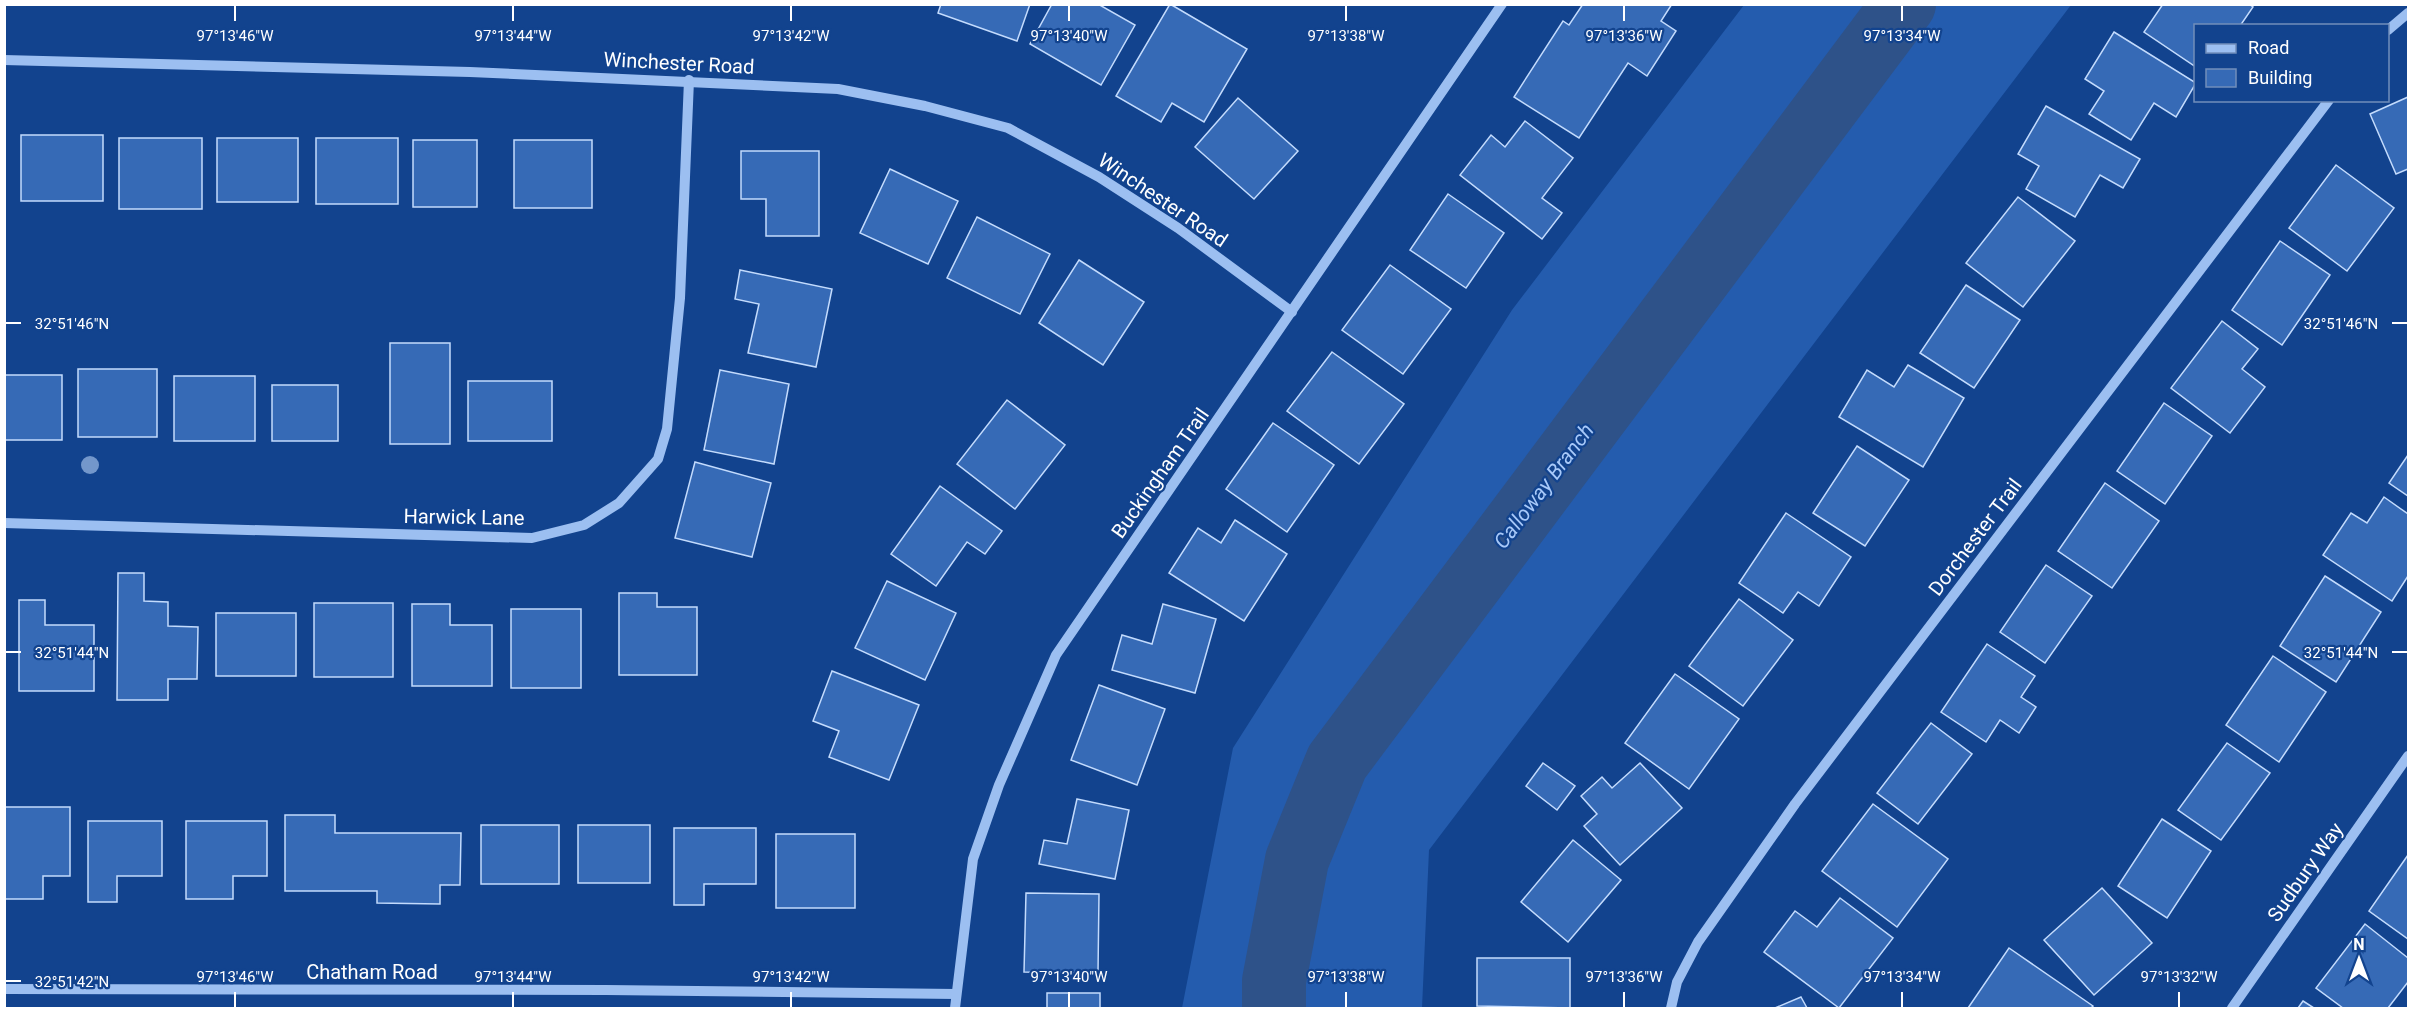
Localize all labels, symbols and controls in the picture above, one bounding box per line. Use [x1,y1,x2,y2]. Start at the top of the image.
legend [2194,24,2389,102]
text: 97°13'46"W [197,27,273,45]
text: 97°13'44"W [475,27,551,45]
text: 97°13'42"W [753,27,829,45]
text: 97°13'40"W [1031,27,1107,45]
text: 97°13'38"W [1308,27,1384,45]
text: 97°13'36"W [1586,27,1662,45]
text: 97°13'34"W [1864,27,1940,45]
text: Road [2248,37,2289,58]
street label: Winchester Road [603,47,755,79]
text: Building [2248,67,2312,88]
street label: Winchester Road [1094,148,1232,252]
text: 32°51'46"N [35,315,109,333]
text: 32°51'46"N [2304,315,2378,333]
street label: Buckingham Trail [1106,403,1214,543]
water label: Calloway Branch [1489,419,1599,553]
street label: Dorchester Trail [1923,474,2027,600]
street label: Harwick Lane [403,504,525,530]
text: 32°51'44"N [35,644,109,662]
text: 32°51'44"N [2304,644,2378,662]
street label: Sudbury Way [2262,817,2348,926]
north arrow [2329,929,2389,989]
text: N [2353,935,2365,954]
street label: Chatham Road [306,960,438,984]
text: 97°13'46"W [197,968,273,986]
text: 97°13'44"W [475,968,551,986]
text: 97°13'42"W [753,968,829,986]
text: 97°13'40"W [1031,968,1107,986]
text: 97°13'38"W [1308,968,1384,986]
text: 97°13'36"W [1586,968,1662,986]
text: 97°13'34"W [1864,968,1940,986]
text: 97°13'32"W [2141,968,2217,986]
text: 32°51'42"N [35,973,109,991]

